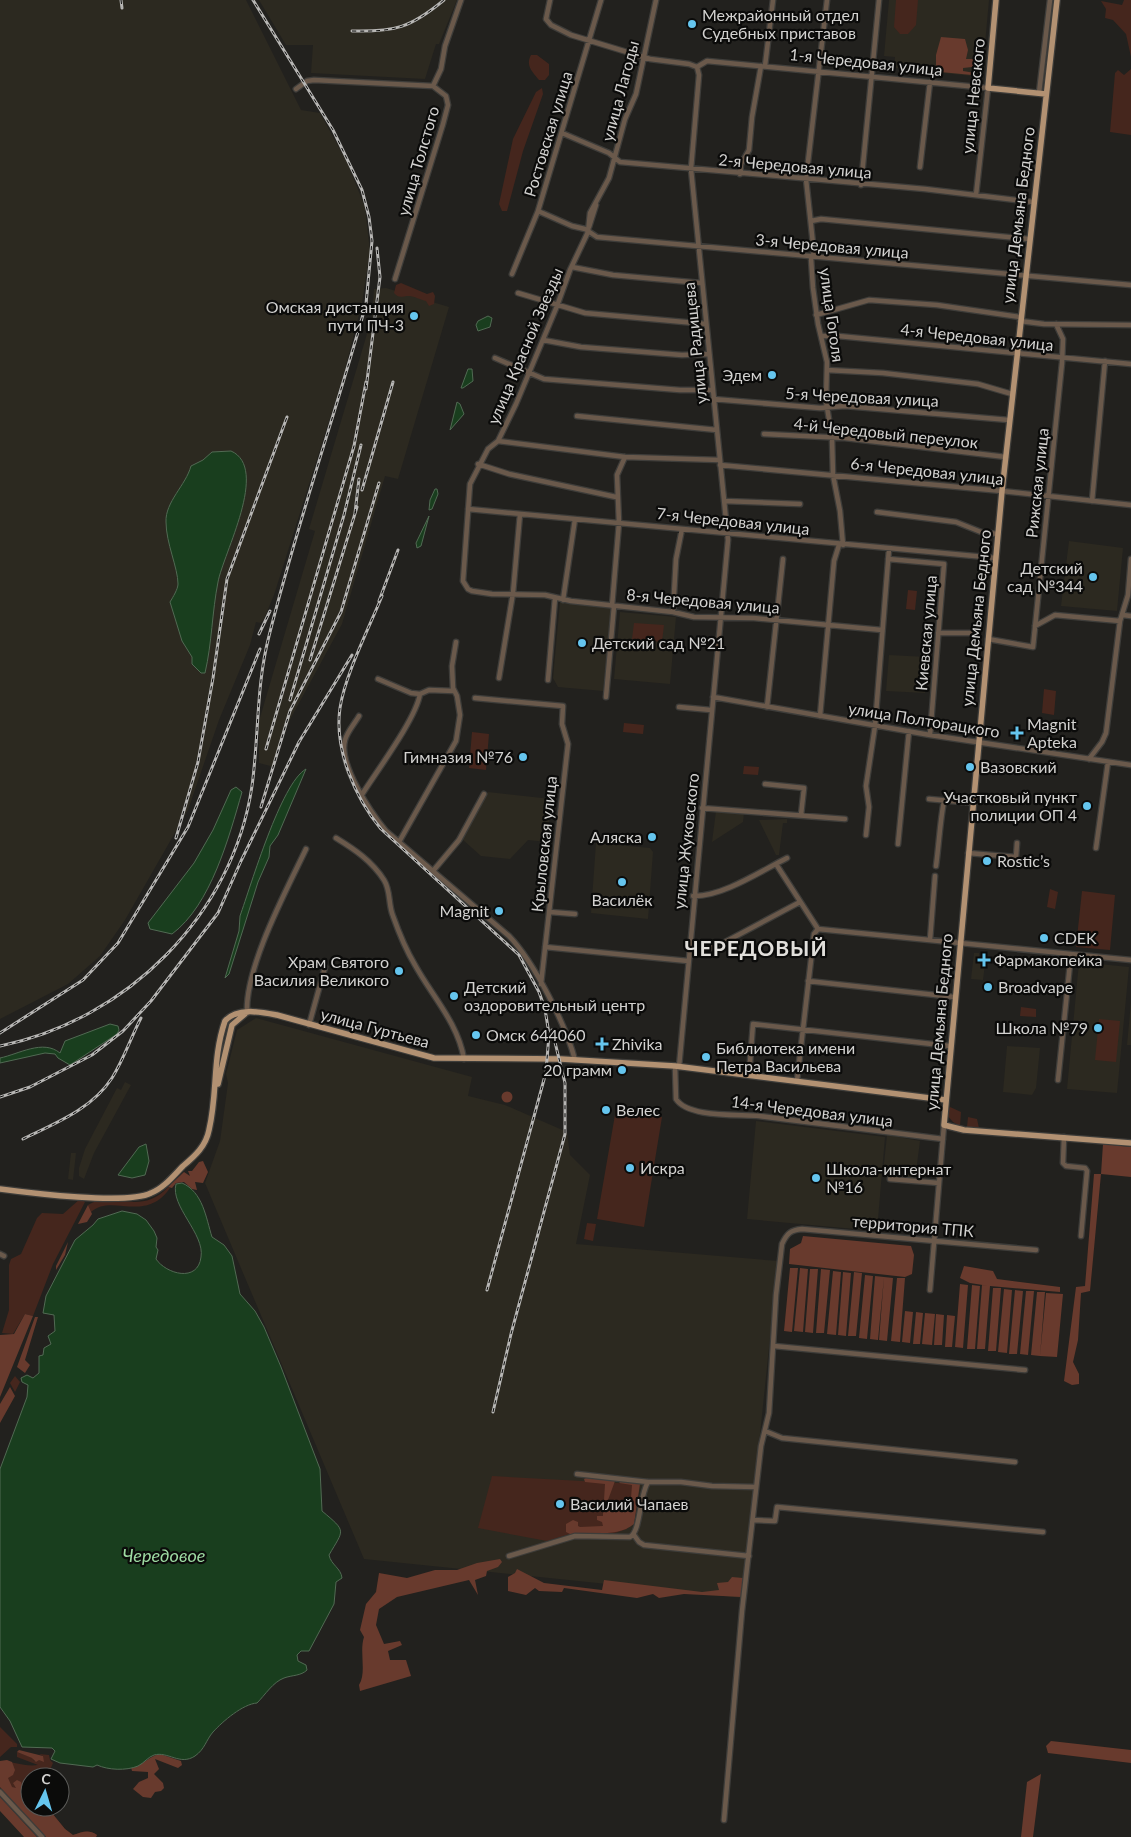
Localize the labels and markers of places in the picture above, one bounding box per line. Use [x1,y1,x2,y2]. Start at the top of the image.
place label: Межрайонный отдел Судебных приставов [702,5,859,42]
marker: Межрайонный отдел Судебных приставов [686,18,698,30]
place label: Омская дистанция пути ПЧ-3 [266,297,404,334]
marker: Омская дистанция пути ПЧ-3 [408,310,420,322]
place label: Эдем [722,365,762,384]
marker: Эдем [766,369,778,381]
place label: Детский сад №344 [1007,558,1083,595]
marker: Детский сад №344 [1087,571,1099,583]
place label: Детский сад №21 [592,633,725,652]
marker: Детский сад №21 [576,637,588,649]
place label: Magnit Apteka [1027,714,1077,751]
marker: Magnit Apteka [1011,727,1023,739]
place label: Гимназия №76 [403,747,513,766]
marker: Гимназия №76 [517,751,529,763]
place label: Вазовский [980,757,1057,776]
marker: Вазовский [964,761,976,773]
place label: Участковый пункт полиции ОП 4 [943,787,1077,824]
marker: Участковый пункт полиции ОП 4 [1081,800,1093,812]
place label: Аляска [590,827,642,846]
marker: Аляска [646,831,658,843]
place label: Rostic’s [997,851,1050,870]
marker: Rostic’s [981,855,993,867]
marker: Василёк [616,876,628,888]
place label: Василёк [591,890,653,909]
place label: Magnit [440,901,489,920]
marker: Magnit [493,905,505,917]
place label: CDEK [1054,928,1097,947]
marker: CDEK [1038,932,1050,944]
place label: Фармакопейка [994,950,1102,969]
place label: Храм Святого Василия Великого [254,952,389,989]
marker: Фармакопейка [978,954,990,966]
marker: Храм Святого Василия Великого [393,965,405,977]
place label: Детский оздоровительный центр [464,977,645,1014]
place label: Broadvape [998,977,1073,996]
marker: Broadvape [982,981,994,993]
marker: Детский оздоровительный центр [448,990,460,1002]
place label: Школа №79 [996,1018,1088,1037]
marker: Школа №79 [1092,1022,1104,1034]
place label: Омск 644060 [486,1025,586,1044]
marker: Омск 644060 [470,1029,482,1041]
place label: Zhivika [612,1034,663,1053]
marker: Zhivika [596,1038,608,1050]
place label: Библиотека имени Петра Васильева [716,1038,855,1075]
marker: Библиотека имени Петра Васильева [700,1051,712,1063]
place label: 20 грамм [543,1060,612,1079]
marker: 20 грамм [616,1064,628,1076]
place label: Велес [616,1100,660,1119]
marker: Велес [600,1104,612,1116]
place label: Искра [640,1158,685,1177]
place label: Школа-интернат №16 [826,1159,951,1196]
marker: Искра [624,1162,636,1174]
marker: Школа-интернат №16 [810,1172,822,1184]
place label: Василий Чапаев [570,1494,689,1513]
marker: Василий Чапаев [554,1498,566,1510]

